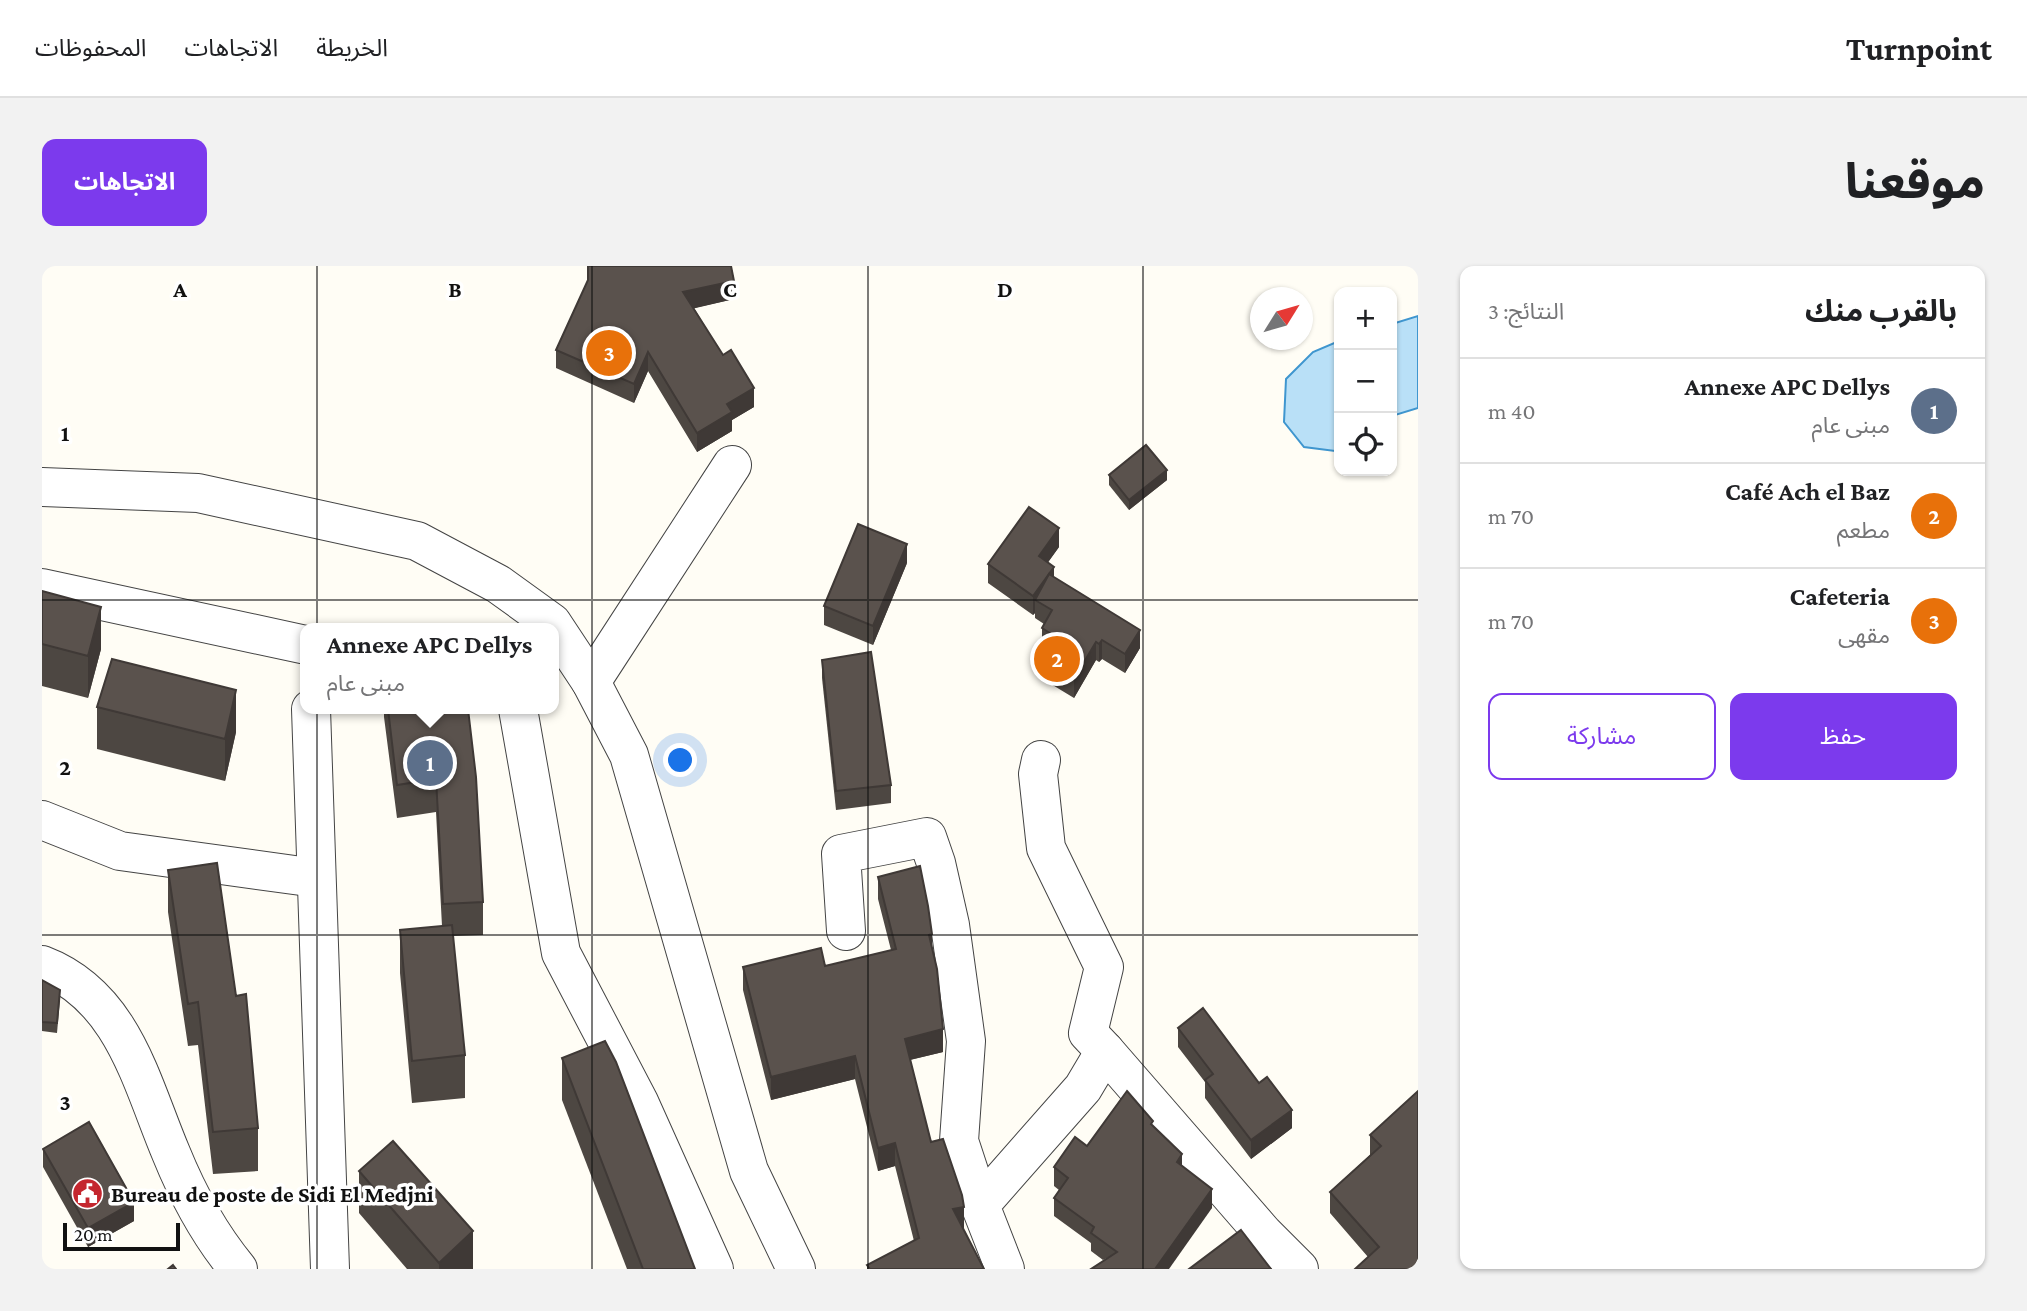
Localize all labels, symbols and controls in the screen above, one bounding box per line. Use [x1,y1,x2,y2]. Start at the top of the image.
text: Turnpoint [1846,30,1992,67]
text: المحفوظات [35,34,146,61]
text: الاتجاهات [184,34,278,61]
text: الخريطة [316,34,388,61]
button: الاتجاهات [42,139,207,226]
text: موقعنا [1845,154,1985,209]
text: A [172,276,187,302]
text: B [448,276,462,302]
text: C [723,276,737,302]
text: D [997,276,1013,302]
north arrow [1250,287,1313,350]
map controls [1334,287,1397,476]
button: + [1334,287,1397,350]
text: بالقرب منك [1805,294,1957,327]
text: النتائج: 3 [1488,298,1564,324]
pin: 3 [586,327,632,379]
button: − [1334,350,1397,413]
text: Annexe APC Dellys [1684,372,1890,401]
text: 40 m [1488,398,1536,424]
text: 1 [1930,398,1938,424]
text: مبنى عام [1812,412,1890,438]
button: locate [1334,413,1397,476]
text: 1 [61,420,70,446]
text: Café Ach el Baz [1725,477,1890,506]
text: 70 m [1488,503,1534,529]
text: 2 [1928,503,1940,529]
text: مطعم [1837,517,1890,543]
text: Cafeteria [1790,582,1890,611]
text: 70 m [1488,608,1534,634]
text: 3 [1928,608,1940,634]
text: مقهى [1838,622,1890,648]
popup [300,623,559,714]
text: Annexe APC Dellys [327,630,532,659]
pin: 2 [1034,633,1080,685]
text: مبنى عام [327,670,405,696]
button: مشاركة [1488,693,1716,780]
button: حفظ [1730,693,1957,780]
pin: 1 [407,737,453,789]
your location [663,743,697,777]
text: 2 [59,754,71,780]
text: 3 [59,1089,71,1115]
public building icon: Bureau de poste de Sidi El Medjni [71,1177,105,1211]
place label: Bureau de poste de Sidi El Medjni [111,1181,434,1207]
scale bar [63,1220,180,1252]
text: 20 m [74,1224,113,1245]

